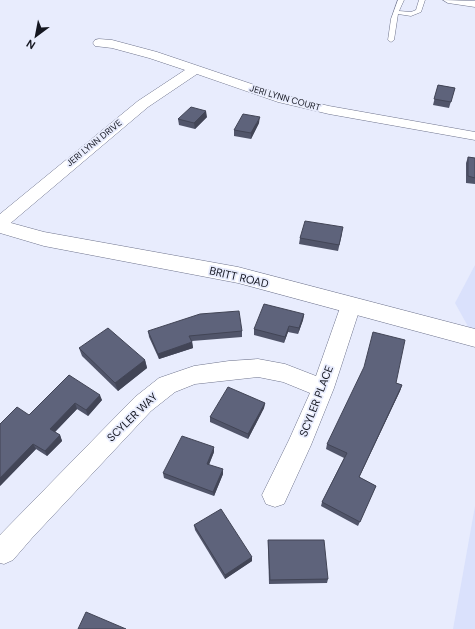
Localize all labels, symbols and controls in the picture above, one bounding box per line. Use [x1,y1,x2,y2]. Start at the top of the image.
north arrow [16,16,56,56]
text: N [24,36,38,53]
street label: JERI LYNN COURT [248,82,322,114]
street label: JERI LYNN DRIVE [64,117,124,169]
street label: BRITT ROAD [208,263,270,291]
street label: SCYLER PLACE [296,364,336,438]
street label: SCYLER WAY [104,389,161,444]

